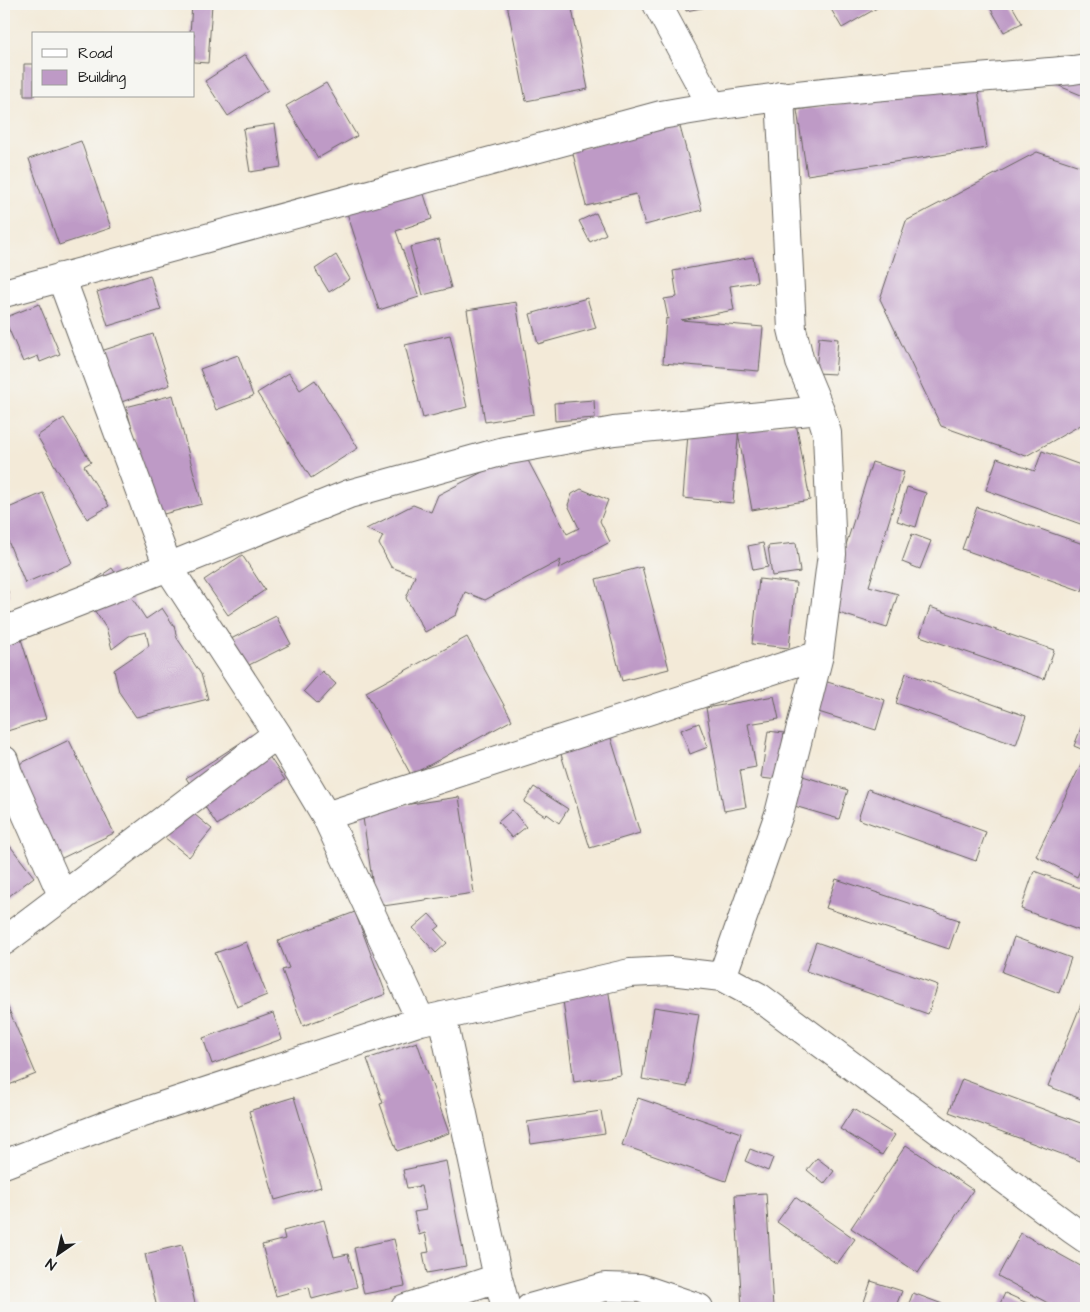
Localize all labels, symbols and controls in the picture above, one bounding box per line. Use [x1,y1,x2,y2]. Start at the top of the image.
legend [32,32,195,98]
text: Road [78,43,113,64]
text: Building [78,67,126,89]
north arrow [32,1230,82,1280]
text: N [42,1253,61,1275]

